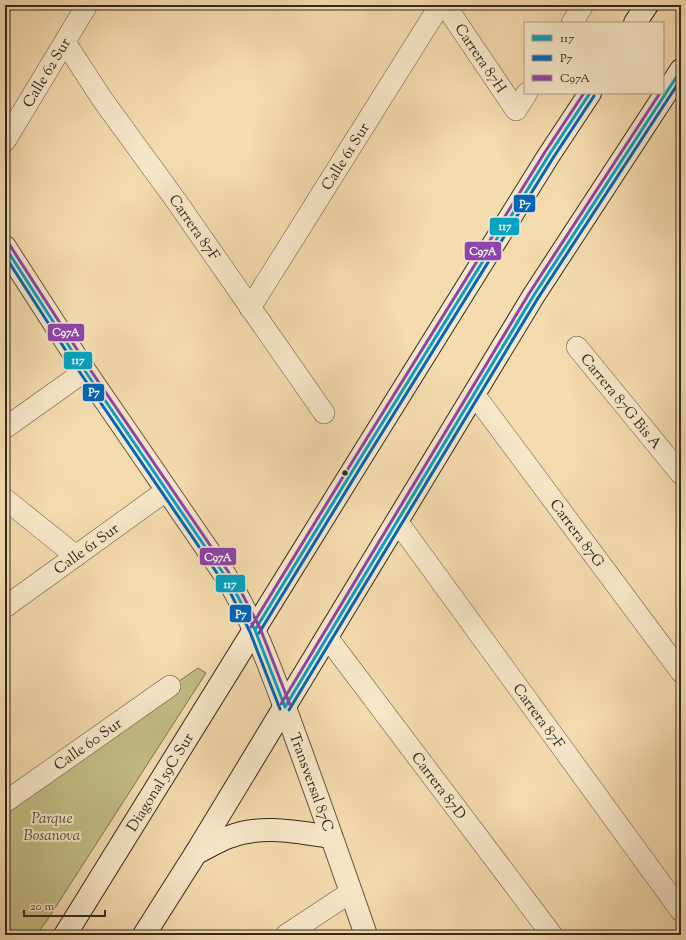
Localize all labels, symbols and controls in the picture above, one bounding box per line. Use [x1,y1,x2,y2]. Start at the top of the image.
street label: Carrera 87H [449,20,511,98]
legend [524,22,664,94]
text: 117 [560,30,574,48]
street label: Calle 62 Sur [18,34,77,112]
text: P7 [560,50,573,68]
text: C97A [560,70,590,88]
street label: Calle 61 Sur [317,119,376,195]
street label: Carrera 87F [163,191,224,266]
line badge: P7 [513,194,536,213]
text: P7 [518,197,531,213]
line badge: 117 [489,217,520,236]
text: 117 [498,219,512,235]
line badge: C97A [464,241,502,261]
text: C97A [469,244,497,260]
line badge: C97A [47,323,85,342]
text: C97A [52,325,80,341]
street label: Carrera 87G Bis A [575,350,666,454]
line badge: 117 [63,351,93,370]
text: 117 [71,353,85,369]
line badge: P7 [82,383,105,402]
text: P7 [87,385,100,401]
unlabelled marker [340,468,350,478]
street label: Carrera 87G [544,495,608,572]
street label: Calle 61 Sur [50,519,124,580]
line badge: C97A [199,547,237,566]
text: C97A [204,550,232,566]
line badge: 117 [215,574,246,593]
text: 117 [223,577,237,593]
line badge: P7 [229,604,252,623]
text: P7 [234,607,247,623]
street label: Carrera 87F [507,680,569,754]
street label: Calle 60 Sur [50,714,127,776]
street label: Diagonal 59C Sur [123,729,200,836]
street label: Transversal 87C [283,730,338,835]
street label: Carrera 87D [406,748,470,825]
park label: Parque Bosanova [24,809,81,847]
scale bar [24,892,105,918]
text: 20 m [30,898,55,916]

